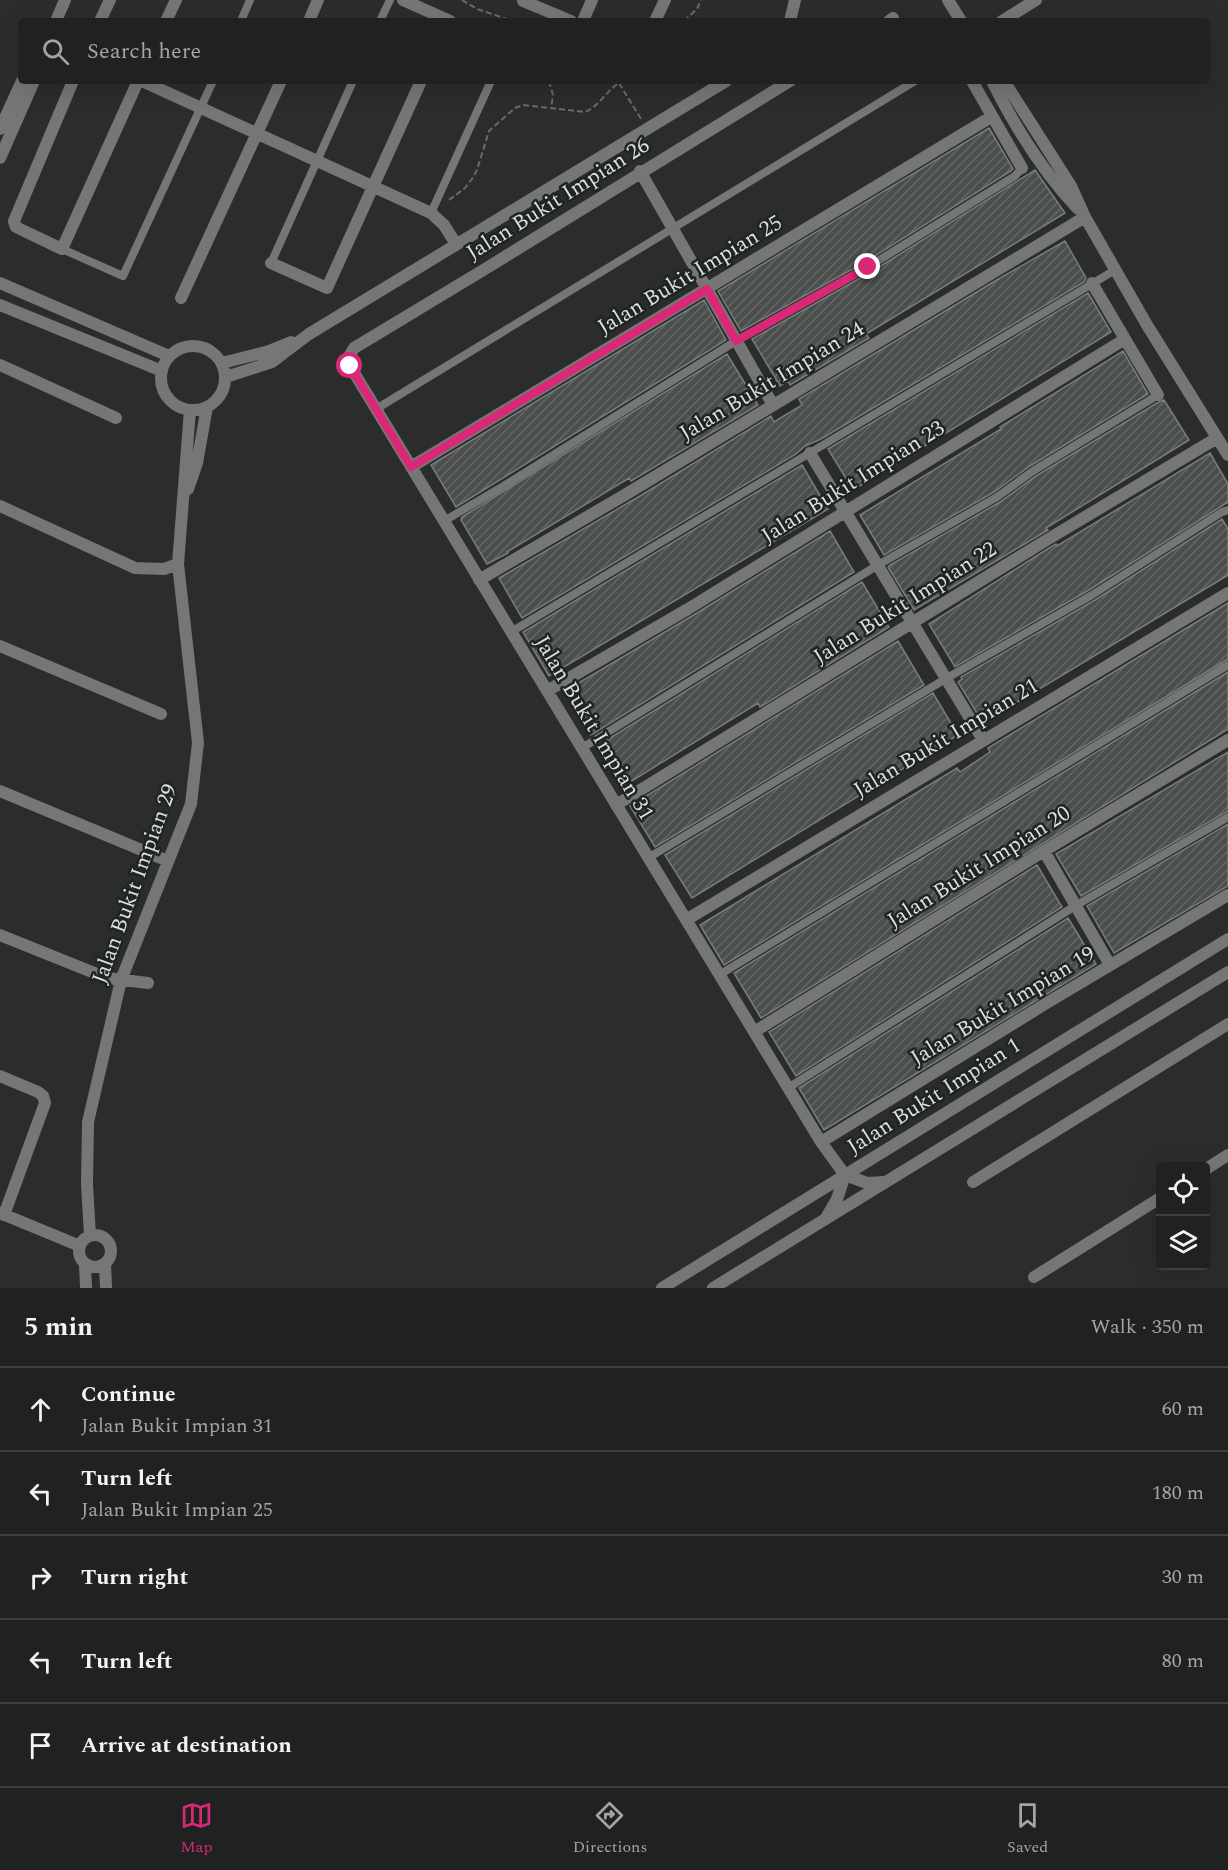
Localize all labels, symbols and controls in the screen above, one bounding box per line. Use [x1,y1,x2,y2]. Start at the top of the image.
search box [18,18,1210,84]
icon: search [39,35,72,68]
text: Search here [87,35,201,68]
street label: Jalan Bukit Impian 26 [460,129,656,269]
street label: Jalan Bukit Impian 25 [591,207,789,343]
route end [854,253,880,279]
street label: Jalan Bukit Impian 24 [673,313,871,449]
route start [336,352,362,378]
street label: Jalan Bukit Impian 23 [755,412,951,552]
street label: Jalan Bukit Impian 22 [807,533,1003,673]
street label: Jalan Bukit Impian 31 [526,629,662,827]
street label: Jalan Bukit Impian 21 [847,670,1045,806]
street label: Jalan Bukit Impian 29 [83,779,187,989]
street label: Jalan Bukit Impian 20 [881,797,1077,937]
street label: Jalan Bukit Impian 19 [904,938,1102,1074]
street label: Jalan Bukit Impian 1 [841,1029,1027,1163]
map controls [1156,1162,1210,1270]
button: locate [1156,1162,1210,1216]
button: layers [1156,1216,1210,1270]
text: 5 min [24,1307,93,1347]
text: Walk · 350 m [1091,1312,1204,1342]
text: Continue [81,1378,176,1411]
icon: ahead [24,1393,57,1426]
text: 60 m [1162,1394,1204,1424]
text: Jalan Bukit Impian 31 [81,1411,273,1441]
text: Turn left [81,1462,173,1495]
icon: left [24,1477,57,1510]
text: 180 m [1152,1478,1204,1508]
text: Jalan Bukit Impian 25 [81,1495,273,1525]
icon: right [24,1561,57,1594]
text: Turn right [81,1561,188,1594]
text: 30 m [1162,1562,1204,1592]
icon: left [24,1645,57,1678]
text: Turn left [81,1645,173,1678]
text: 80 m [1162,1646,1204,1676]
icon: arrive [24,1729,57,1762]
text: Arrive at destination [81,1729,292,1762]
tab: Map [180,1799,213,1859]
tab: Directions [573,1799,647,1859]
tab: Saved [1007,1799,1048,1859]

